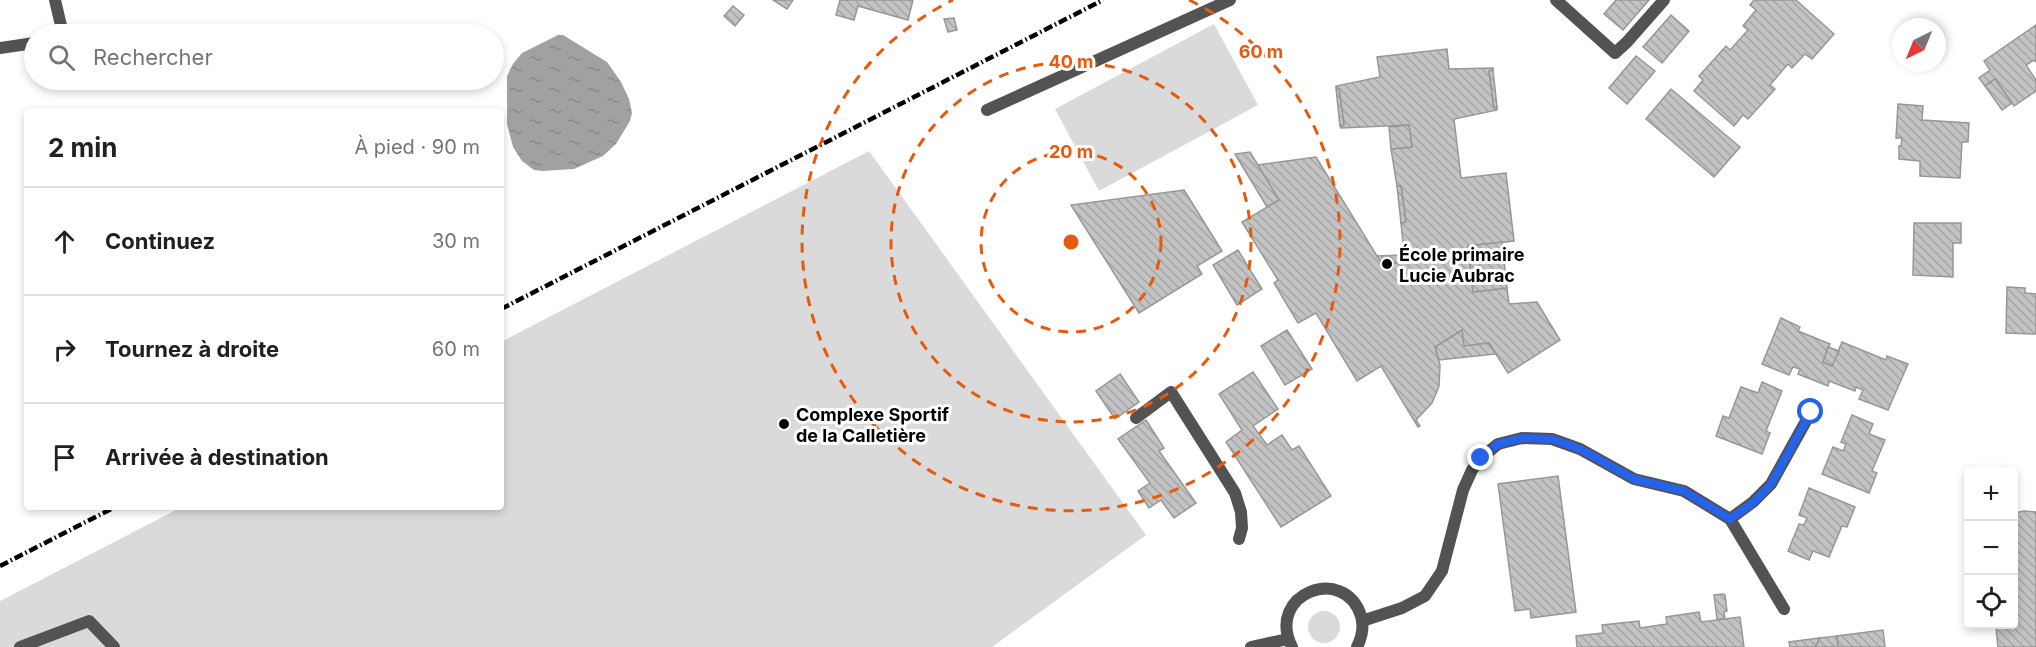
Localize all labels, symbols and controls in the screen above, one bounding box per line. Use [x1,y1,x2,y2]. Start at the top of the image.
north arrow [1892,18,1946,72]
search box [24,24,504,90]
icon: search [45,41,78,74]
text: 60 m [1239,41,1283,62]
text: Rechercher [93,44,213,70]
text: 40 m [1049,51,1094,72]
text: 2 min [48,132,118,163]
text: À pied · 90 m [354,135,480,159]
text: 20 m [1049,141,1093,162]
icon: ahead [48,225,81,258]
text: Continuez [105,228,215,254]
text: 30 m [432,229,480,253]
centre of rings [1061,232,1081,252]
place label: École primaire Lucie Aubrac [1399,244,1525,286]
marker: École primaire Lucie Aubrac [1380,257,1394,271]
icon: right [48,333,81,366]
text: Tournez à droite [105,336,279,362]
text: 60 m [432,337,480,361]
route start [1797,398,1823,424]
place label: Complexe Sportif de la Calletière [796,404,949,446]
marker: Complexe Sportif de la Calletière [777,417,791,431]
icon: arrive [48,441,81,474]
text: Arrivée à destination [105,444,329,470]
route end [1467,444,1493,470]
map controls [1964,467,2018,629]
button: + [1964,467,2018,521]
button: − [1964,521,2018,575]
button: locate [1964,575,2018,629]

